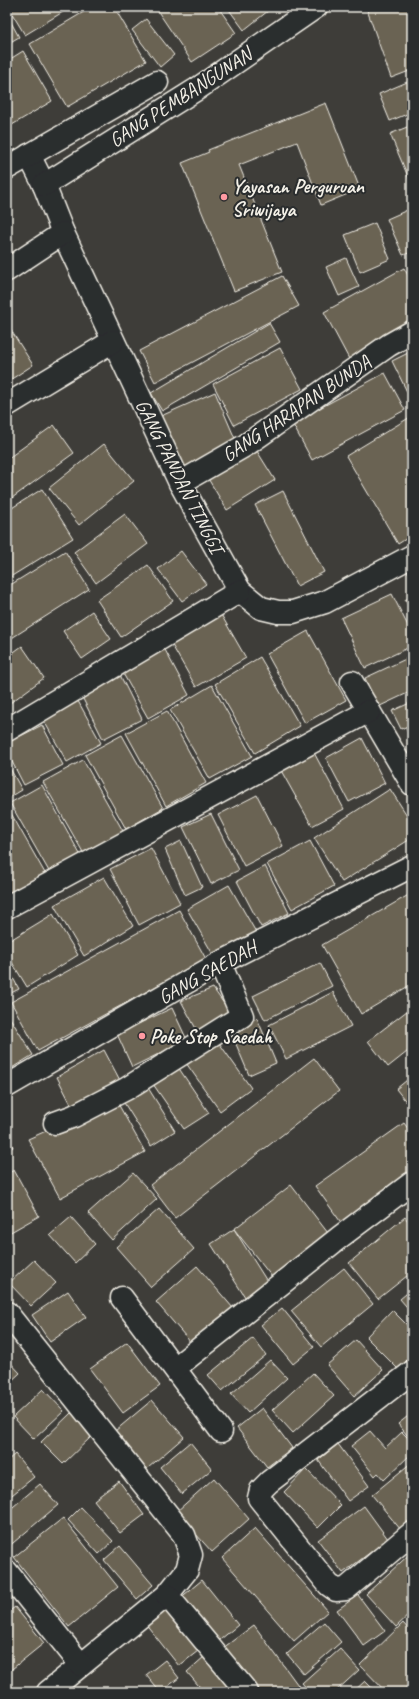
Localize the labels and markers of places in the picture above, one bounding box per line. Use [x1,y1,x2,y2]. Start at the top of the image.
place label: Yayasan Perguruan Sriwijaya [232,174,365,222]
marker: Yayasan Perguruan Sriwijaya [219,192,229,202]
place label: Poke Stop Saedah [150,1024,273,1049]
marker: Poke Stop Saedah [137,1031,147,1041]

